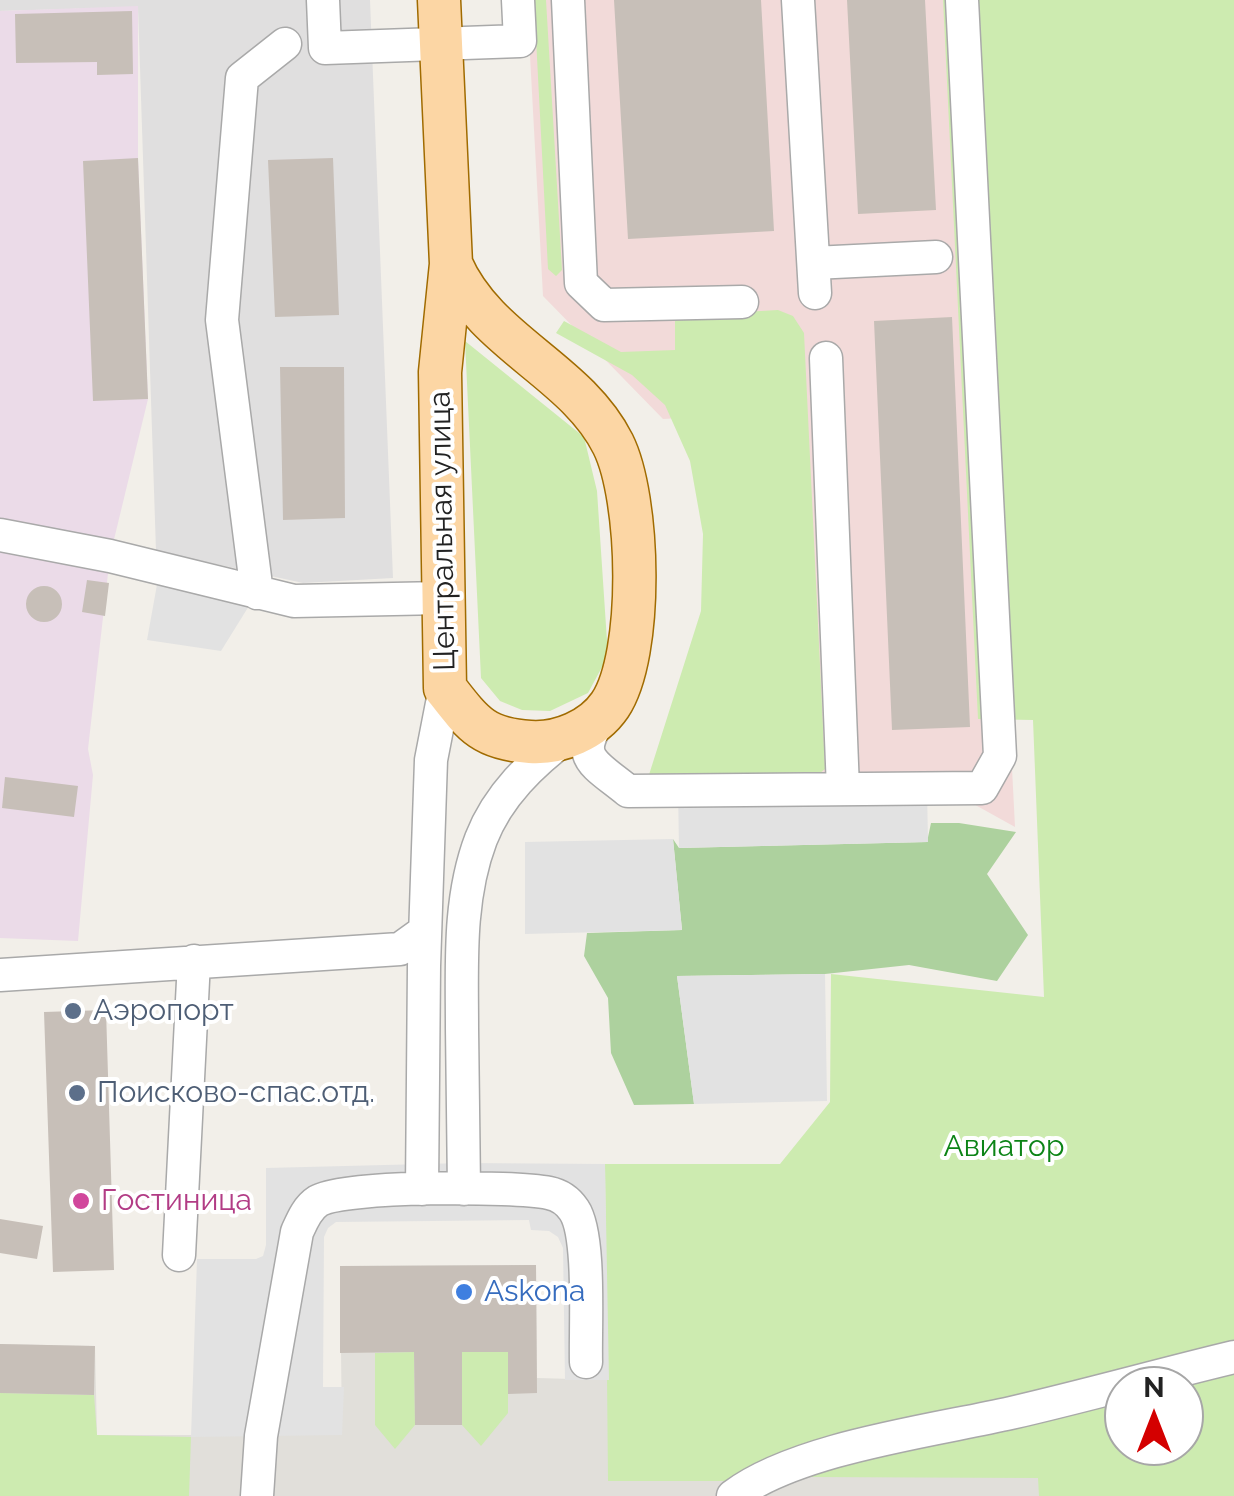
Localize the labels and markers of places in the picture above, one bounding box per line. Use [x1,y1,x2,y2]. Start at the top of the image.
place label: Аэропорт [93,993,234,1029]
marker: Аэропорт [62,1000,84,1022]
place label: Поисково-спас.отд. [97,1075,375,1111]
marker: Поисково-спас.отд. [66,1082,88,1104]
place label: Гостиница [101,1183,252,1219]
marker: Гостиница [70,1190,92,1212]
place label: Askona [484,1274,585,1310]
marker: Askona [453,1281,475,1303]

